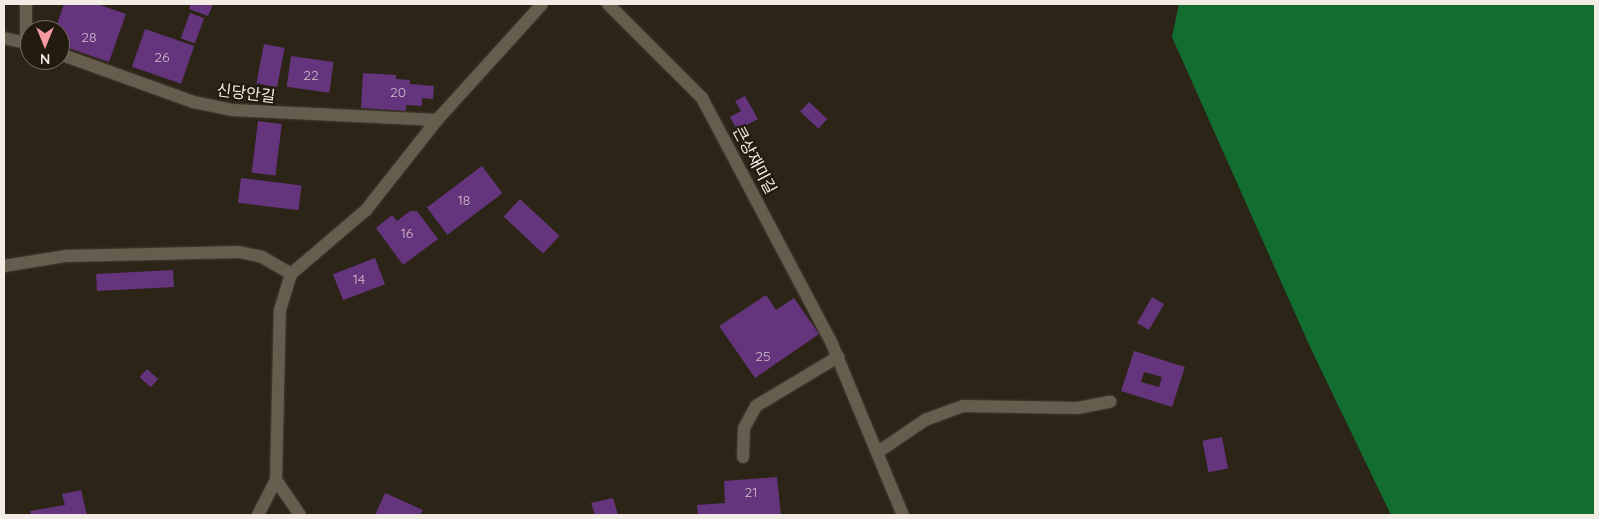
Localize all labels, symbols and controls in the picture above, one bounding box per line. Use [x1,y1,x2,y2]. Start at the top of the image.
north arrow [20,20,70,70]
house number: 28 [81,29,97,45]
house number: 26 [154,49,170,65]
text: N [40,50,50,68]
house number: 22 [303,67,319,83]
street label: 신당안길 [216,80,276,106]
house number: 20 [390,84,406,100]
street label: 큰상재미길 [729,123,781,197]
house number: 18 [458,192,470,208]
house number: 16 [401,225,413,241]
house number: 14 [353,271,365,287]
house number: 25 [755,348,771,364]
house number: 21 [745,484,757,500]

